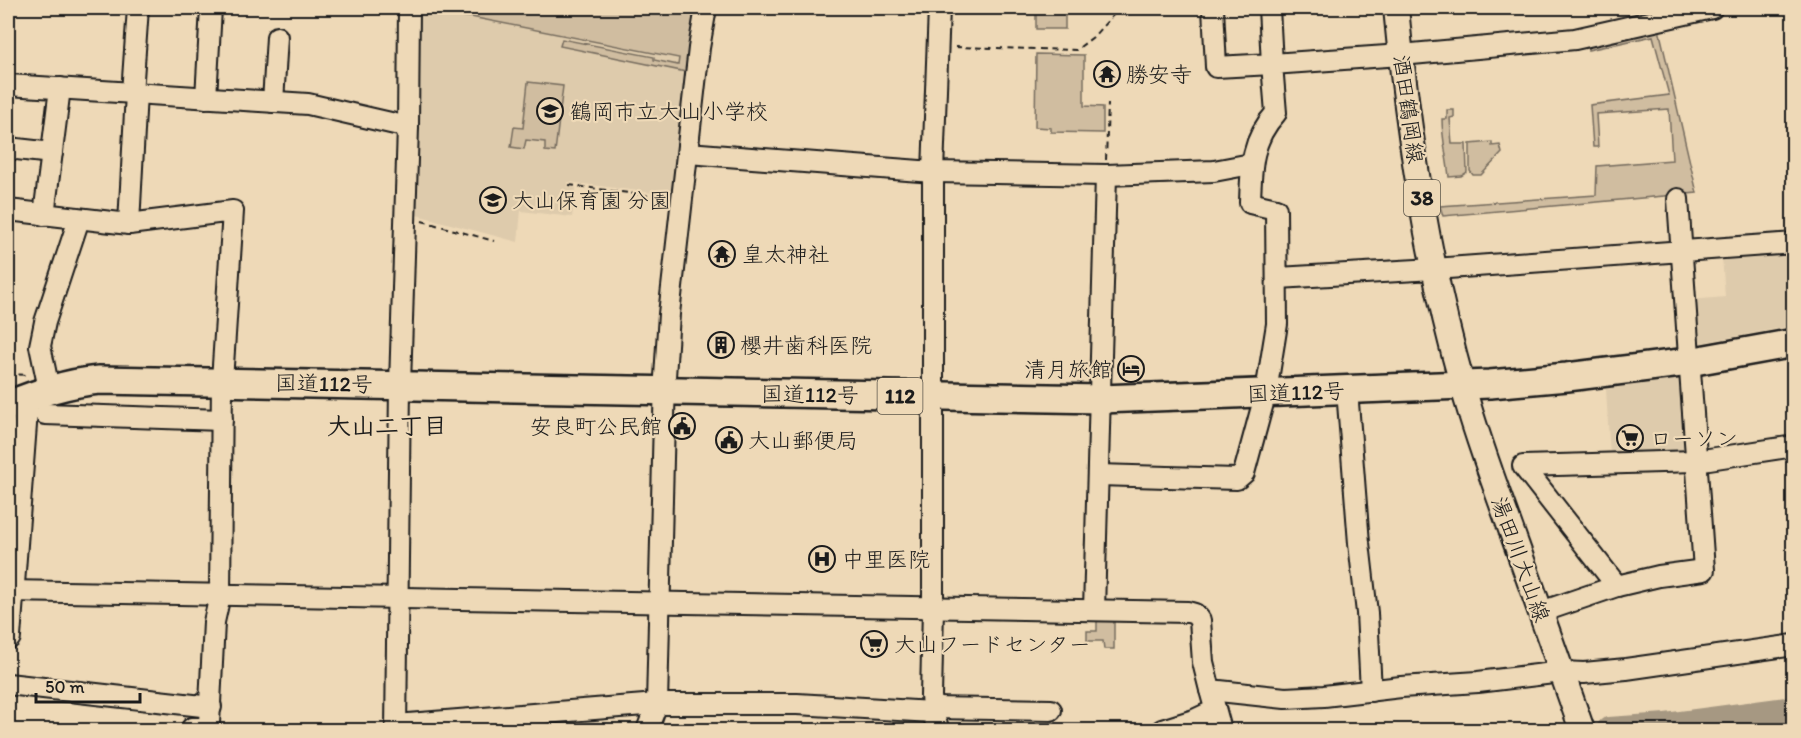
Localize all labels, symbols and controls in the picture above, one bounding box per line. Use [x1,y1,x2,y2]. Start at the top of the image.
street label: 酒田鶴岡線 [1387,53,1430,165]
temple icon: 勝安寺 [1092,59,1122,89]
place label: 勝安寺 [1126,61,1192,88]
school or university icon: 鶴岡市立大山小学校 [535,96,565,126]
place label: 鶴岡市立大山小学校 [570,98,768,125]
road number: 38 [1404,180,1440,216]
school or university icon: 大山保育園 分園 [478,185,508,215]
place label: 大山保育園 分園 [512,187,671,214]
temple icon: 皇太神社 [707,239,737,269]
place label: 皇太神社 [742,241,830,268]
building icon: 櫻井歯科医院 [706,330,736,360]
place label: 櫻井歯科医院 [740,332,872,359]
hotel icon: 清月旅館 [1116,354,1146,384]
place label: 清月旅館 [1024,356,1112,383]
street label: 国道112号 [275,369,373,398]
street label: 国道112号 [1247,377,1345,408]
road number: 112 [878,378,922,414]
street label: 国道112号 [761,380,859,409]
district label: 大山二丁目 [327,411,447,440]
public building icon: 安良町公民館 [667,411,697,441]
place label: 安良町公民館 [530,413,662,440]
supermarket icon: ローソン [1615,423,1645,453]
public building icon: 大山郵便局 [714,425,744,455]
place label: ローソン [1650,425,1738,452]
place label: 大山郵便局 [748,427,858,454]
street label: 湯田川大山線 [1485,493,1556,626]
hospital icon: 中里医院 [807,544,837,574]
place label: 中里医院 [842,546,930,573]
supermarket icon: 大山フードセンター [859,629,889,659]
place label: 大山フードセンター [894,631,1091,658]
scale bar [36,666,140,704]
text: 50 m [45,676,85,698]

